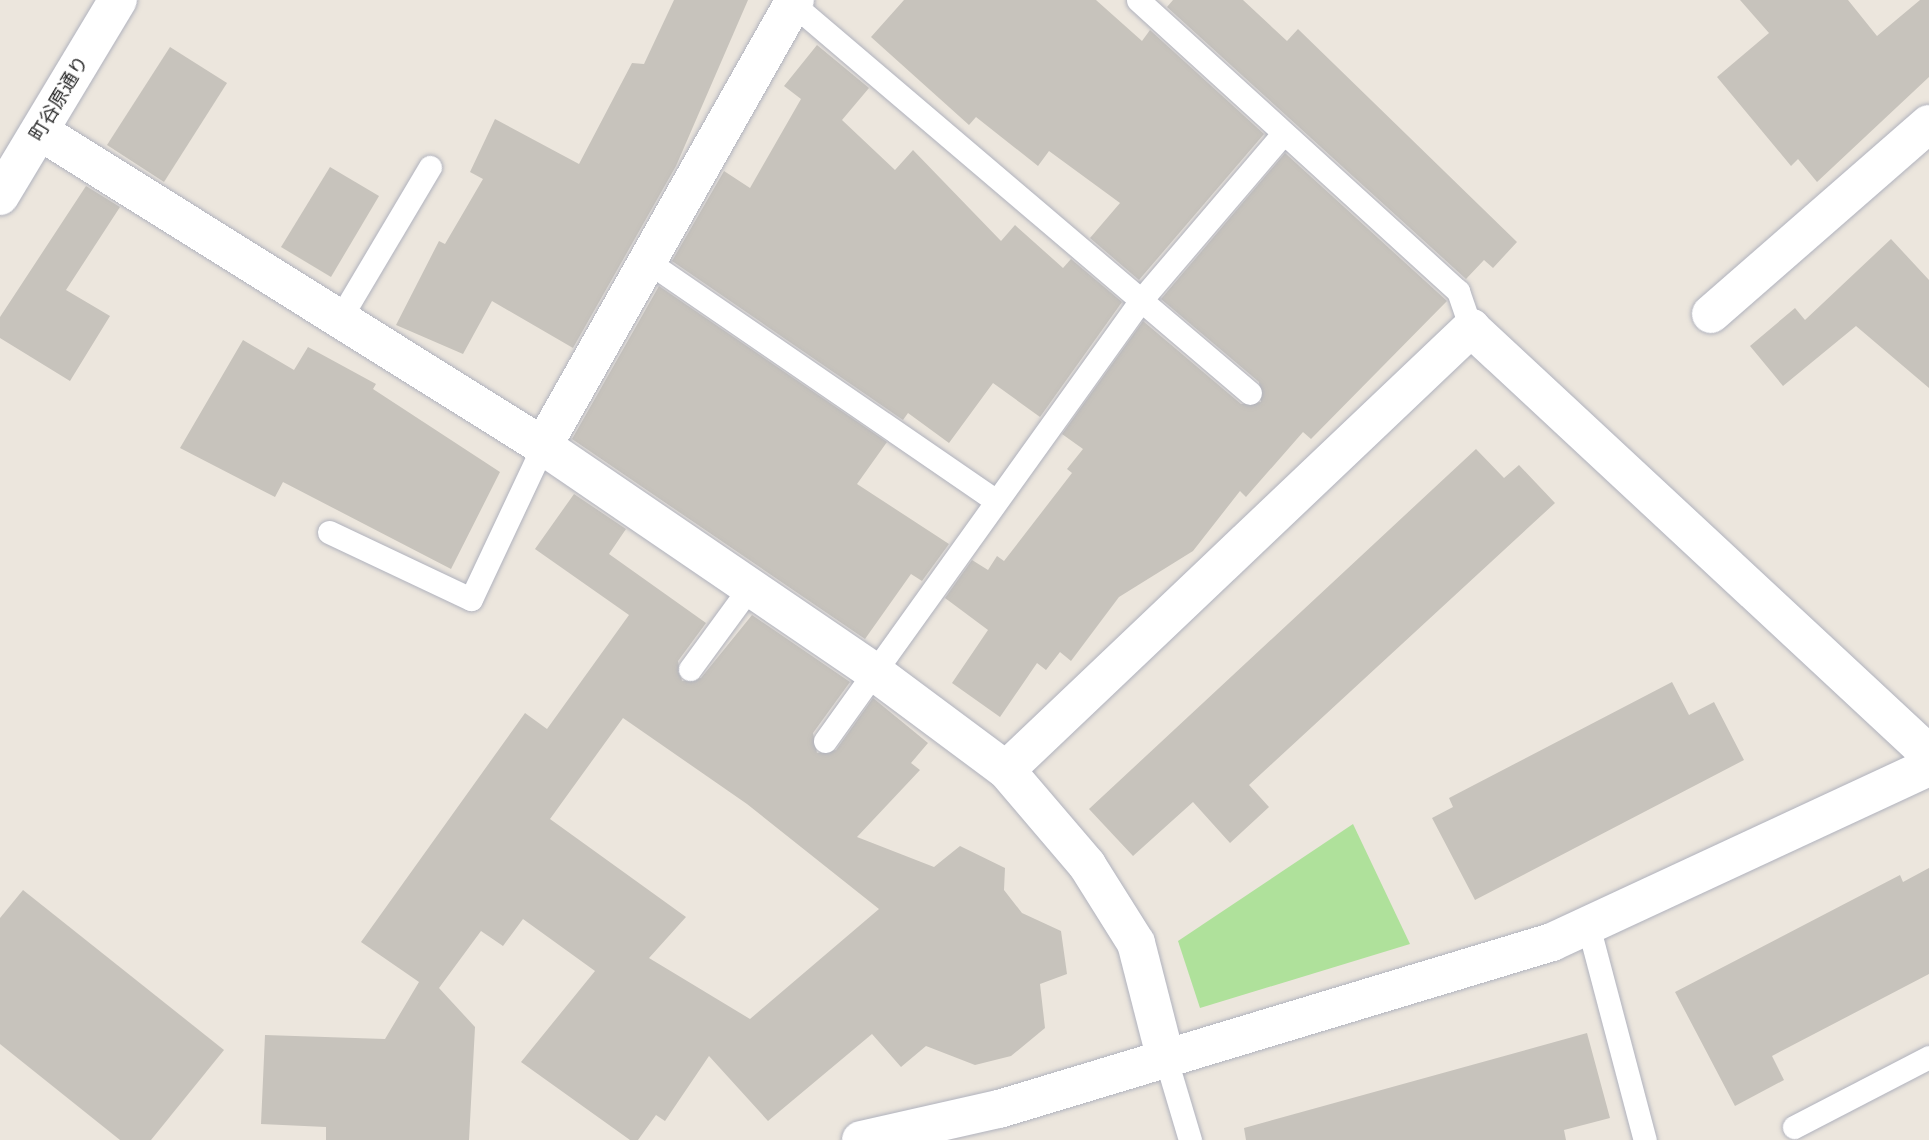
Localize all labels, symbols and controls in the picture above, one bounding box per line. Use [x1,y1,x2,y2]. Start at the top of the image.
street label: 町谷原通り [26,52,94,146]

